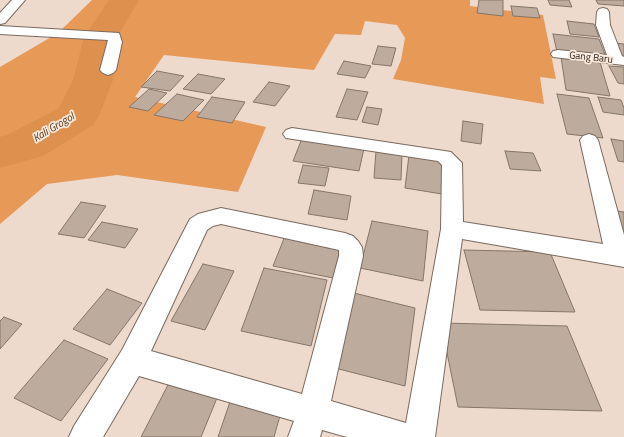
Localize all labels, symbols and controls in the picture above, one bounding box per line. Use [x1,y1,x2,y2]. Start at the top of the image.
street label: Gang Baru [569,50,613,66]
water label: Kali Grogol [31,110,77,146]

